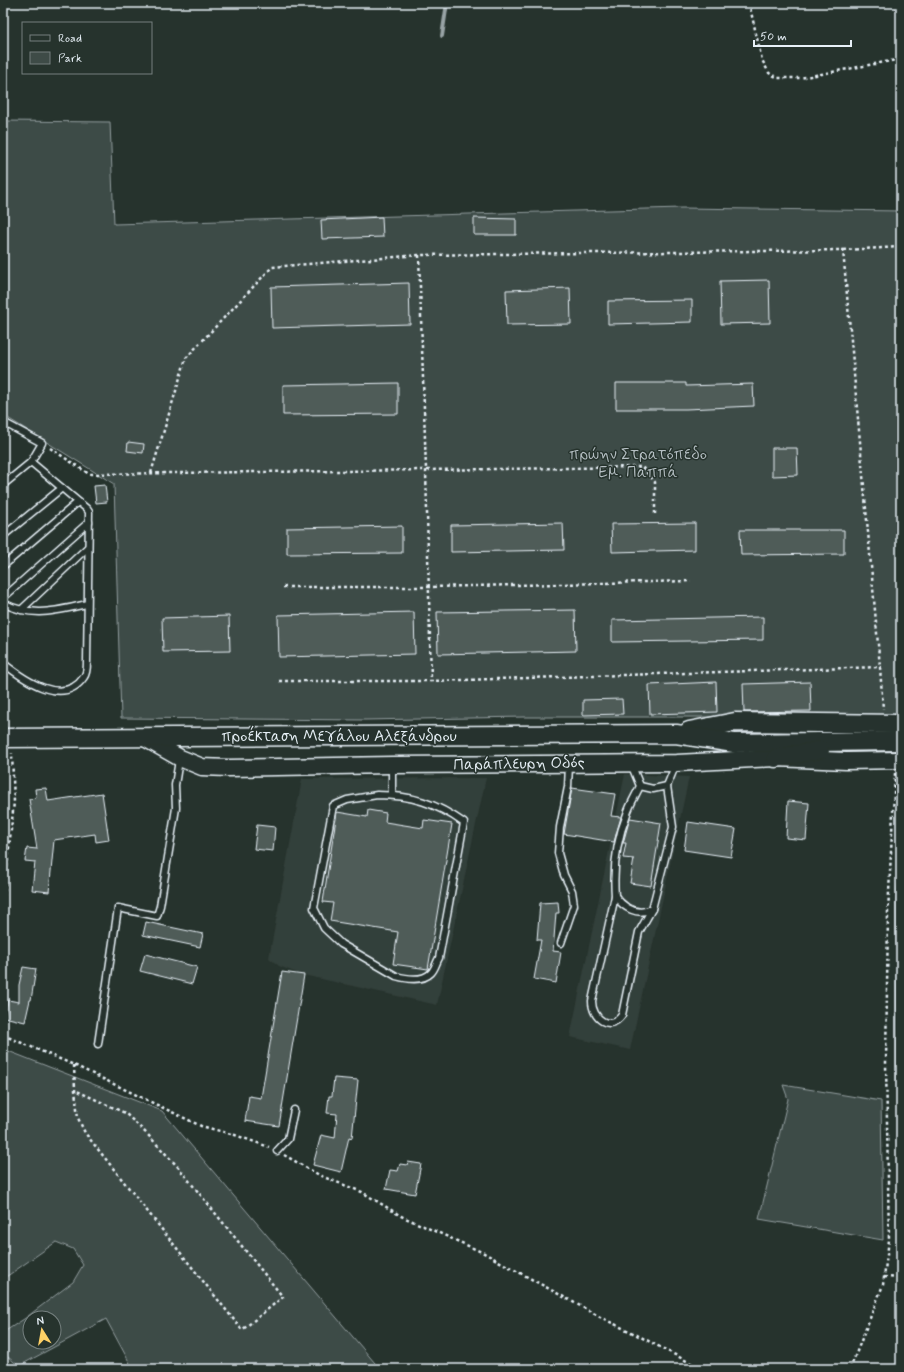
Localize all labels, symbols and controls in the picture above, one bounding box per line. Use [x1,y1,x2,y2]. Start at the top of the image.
legend [22,22,152,74]
scale bar [754,22,851,48]
text: 50 m [760,29,787,45]
text: Road [58,31,82,47]
text: Park [58,51,82,67]
park label: πρώην Στρατόπεδο Εμ. Παππά [569,444,707,483]
street label: προέκταση Μεγάλου Αλεξάνδρου [221,725,457,747]
street label: Παράπλευρη Οδός [453,752,585,776]
north arrow [22,1310,62,1350]
text: N [35,1314,45,1329]

